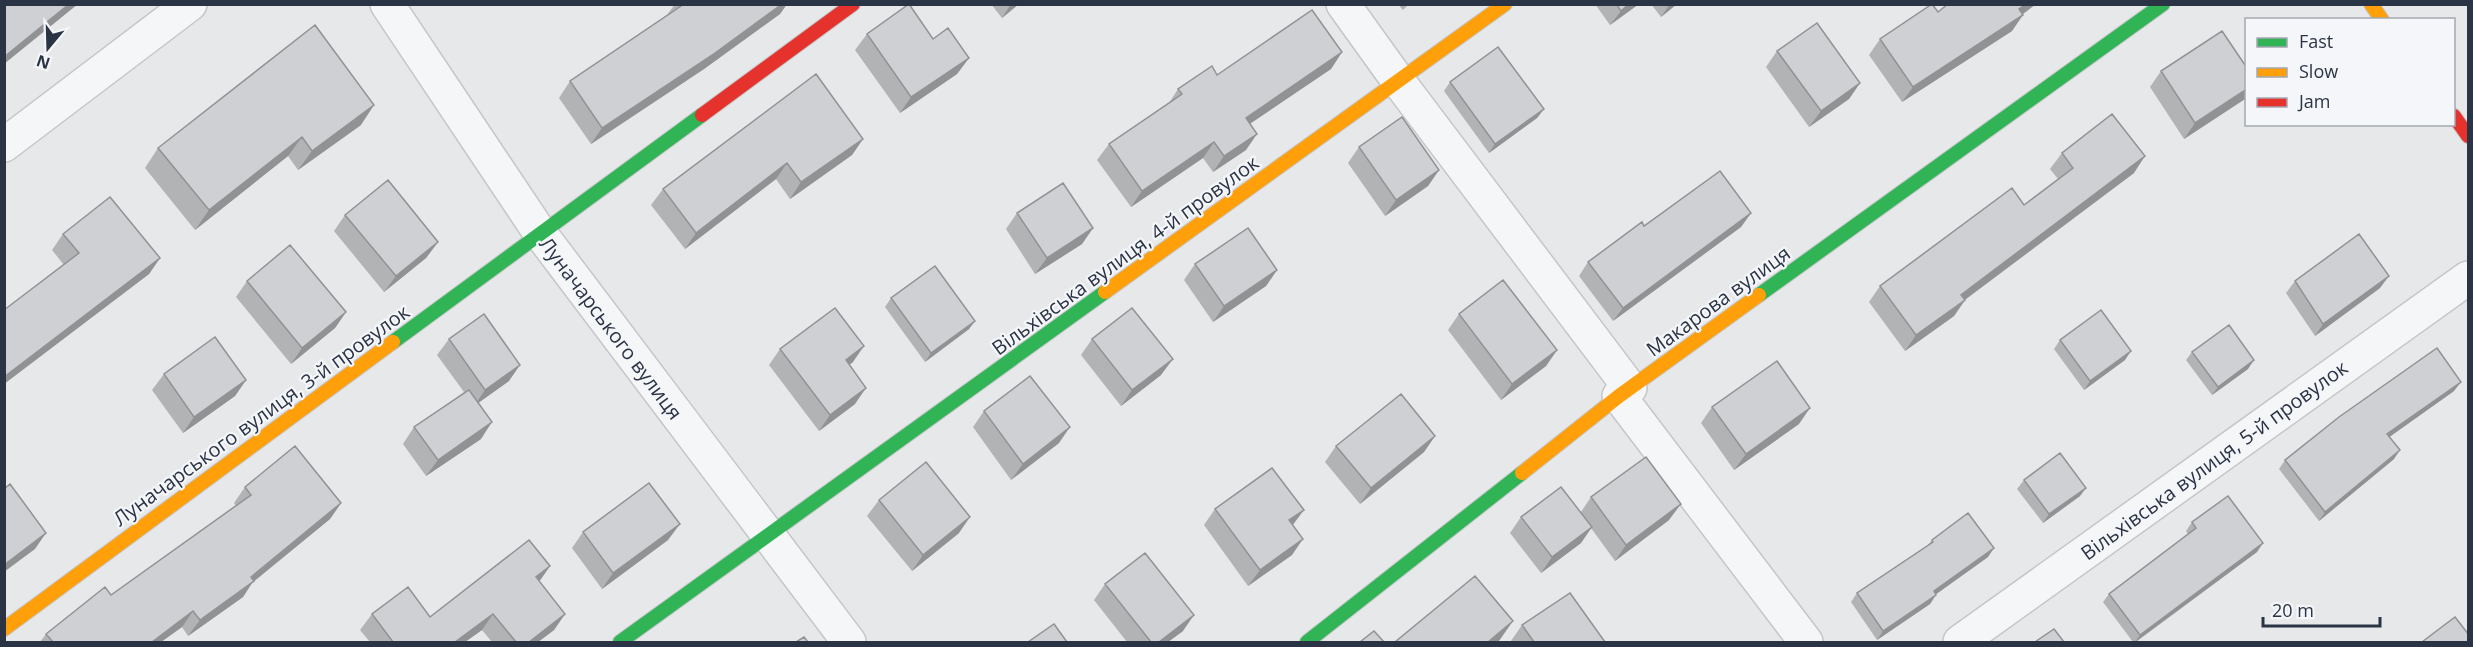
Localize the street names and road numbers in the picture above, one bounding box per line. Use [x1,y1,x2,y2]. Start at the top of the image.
street label: Вільхівська вулиця, 4-й провулок [986,149,1264,361]
street label: Луначарського вулиця [533,231,689,425]
street label: Макарова вулиця [1641,240,1795,362]
street label: Луначарського вулиця, 3-й провулок [107,298,415,532]
street label: Вільхівська вулиця, 5-й провулок [2075,354,2353,566]

